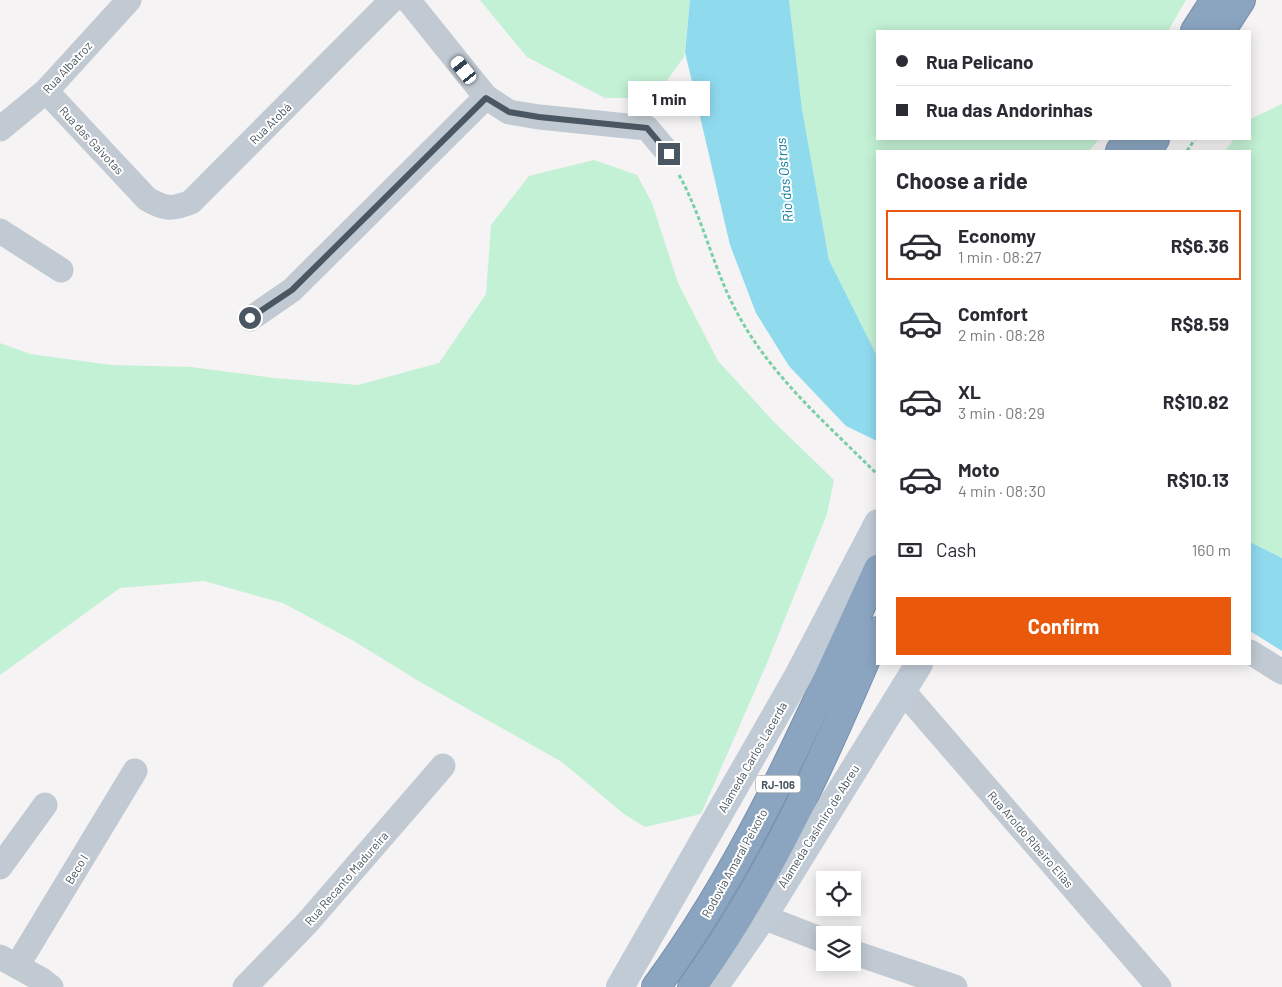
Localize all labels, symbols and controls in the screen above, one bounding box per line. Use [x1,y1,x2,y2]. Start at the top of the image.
street label: Rua Albatroz [40,38,94,96]
text: Rua Pelicano [926,50,1034,73]
car [448,54,479,86]
callout: 1 min [628,82,710,116]
text: 1 min [651,89,687,108]
text: Rua das Andorinhas [926,98,1093,121]
street label: Rua Atobá [246,99,294,147]
street label: Rua das Gaivotas [57,103,127,177]
water label: Rio das Ostras [772,137,796,223]
route end [658,143,680,165]
text: Choose a ride [896,167,1028,193]
icon: car [898,223,943,268]
text: Economy [958,224,1036,247]
text: R$6.36 [1171,234,1229,257]
text: 1 min · 08:27 [958,247,1041,266]
icon: car [898,301,943,346]
text: Comfort [958,302,1028,325]
route start [239,307,261,329]
text: R$8.59 [1171,312,1229,335]
text: 2 min · 08:28 [958,325,1045,344]
icon: car [898,379,943,424]
text: XL [958,380,981,403]
text: R$10.82 [1163,390,1229,413]
text: 3 min · 08:29 [958,403,1045,422]
icon: car [898,457,943,502]
text: Moto [958,458,1000,481]
text: R$10.13 [1167,468,1229,491]
text: 4 min · 08:30 [958,481,1046,500]
icon: cash [896,536,924,564]
text: Cash [936,538,977,561]
text: 160 m [1192,540,1231,559]
button: Confirm [896,597,1231,655]
street label: Alameda Carlos Lacerda [715,699,789,815]
street label: Alameda Casimiro de Abreu [774,762,862,890]
road number: RJ-106 [756,776,800,792]
street label: Rua Aroldo Ribeiro Elias [985,788,1077,890]
street label: Rodovia Amaral Peixoto [698,806,770,920]
street label: Rua Recanto Madureira [301,828,391,928]
street label: Beco I [62,852,90,886]
map controls [816,871,861,971]
button: locate [816,871,861,916]
button: layers [816,926,861,971]

